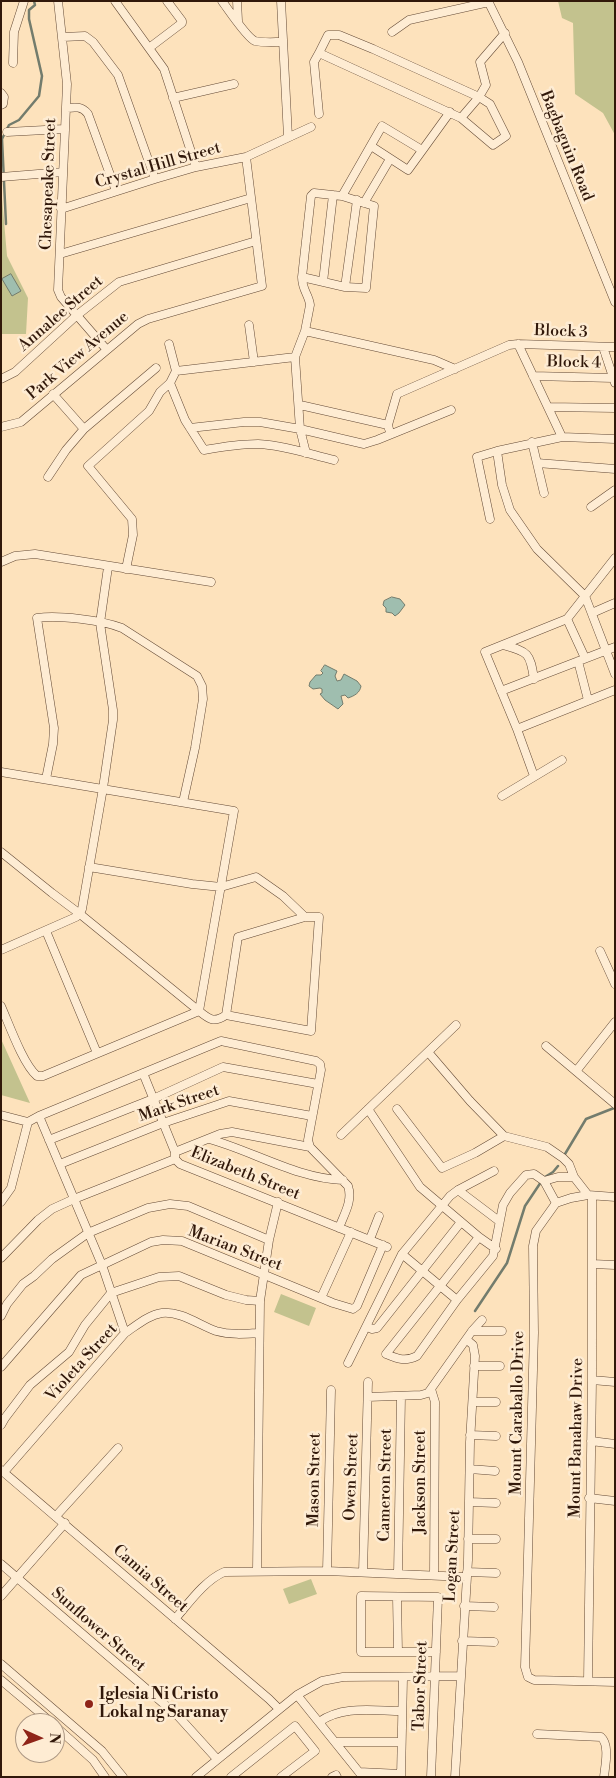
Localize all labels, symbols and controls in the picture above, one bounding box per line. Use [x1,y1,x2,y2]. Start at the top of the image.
street label: Bagbaguin Road [535,88,597,204]
street label: Chesapeake Street [37,118,61,250]
street label: Crystal Hill Street [93,139,223,193]
street label: Annalee Street [15,272,107,356]
street label: Park View Avenue [23,308,133,404]
street label: Block 3 [534,321,588,343]
street label: Block 4 [547,353,601,373]
street label: Mark Street [136,1081,222,1127]
street label: Elizabeth Street [188,1143,302,1205]
street label: Marian Street [185,1222,285,1276]
street label: Violeta Street [42,1320,122,1406]
street label: Mount Caraballo Drive [507,1331,529,1495]
street label: Mount Banahaw Drive [566,1358,588,1518]
street label: Cameron Street [375,1428,397,1542]
street label: Jackson Street [411,1430,431,1534]
street label: Mason Street [305,1433,325,1527]
street label: Owen Street [341,1433,363,1521]
street label: Logan Street [441,1509,465,1603]
street label: Camia Street [109,1541,191,1617]
street label: Sunflower Street [47,1584,149,1676]
street label: Tabor Street [410,1641,432,1731]
place label: Iglesia Ni Cristo Lokal ng Saranay [99,1685,228,1723]
marker: Iglesia Ni Cristo Lokal ng Saranay [83,1698,95,1710]
north arrow [15,1713,65,1763]
text: N [45,1733,63,1744]

